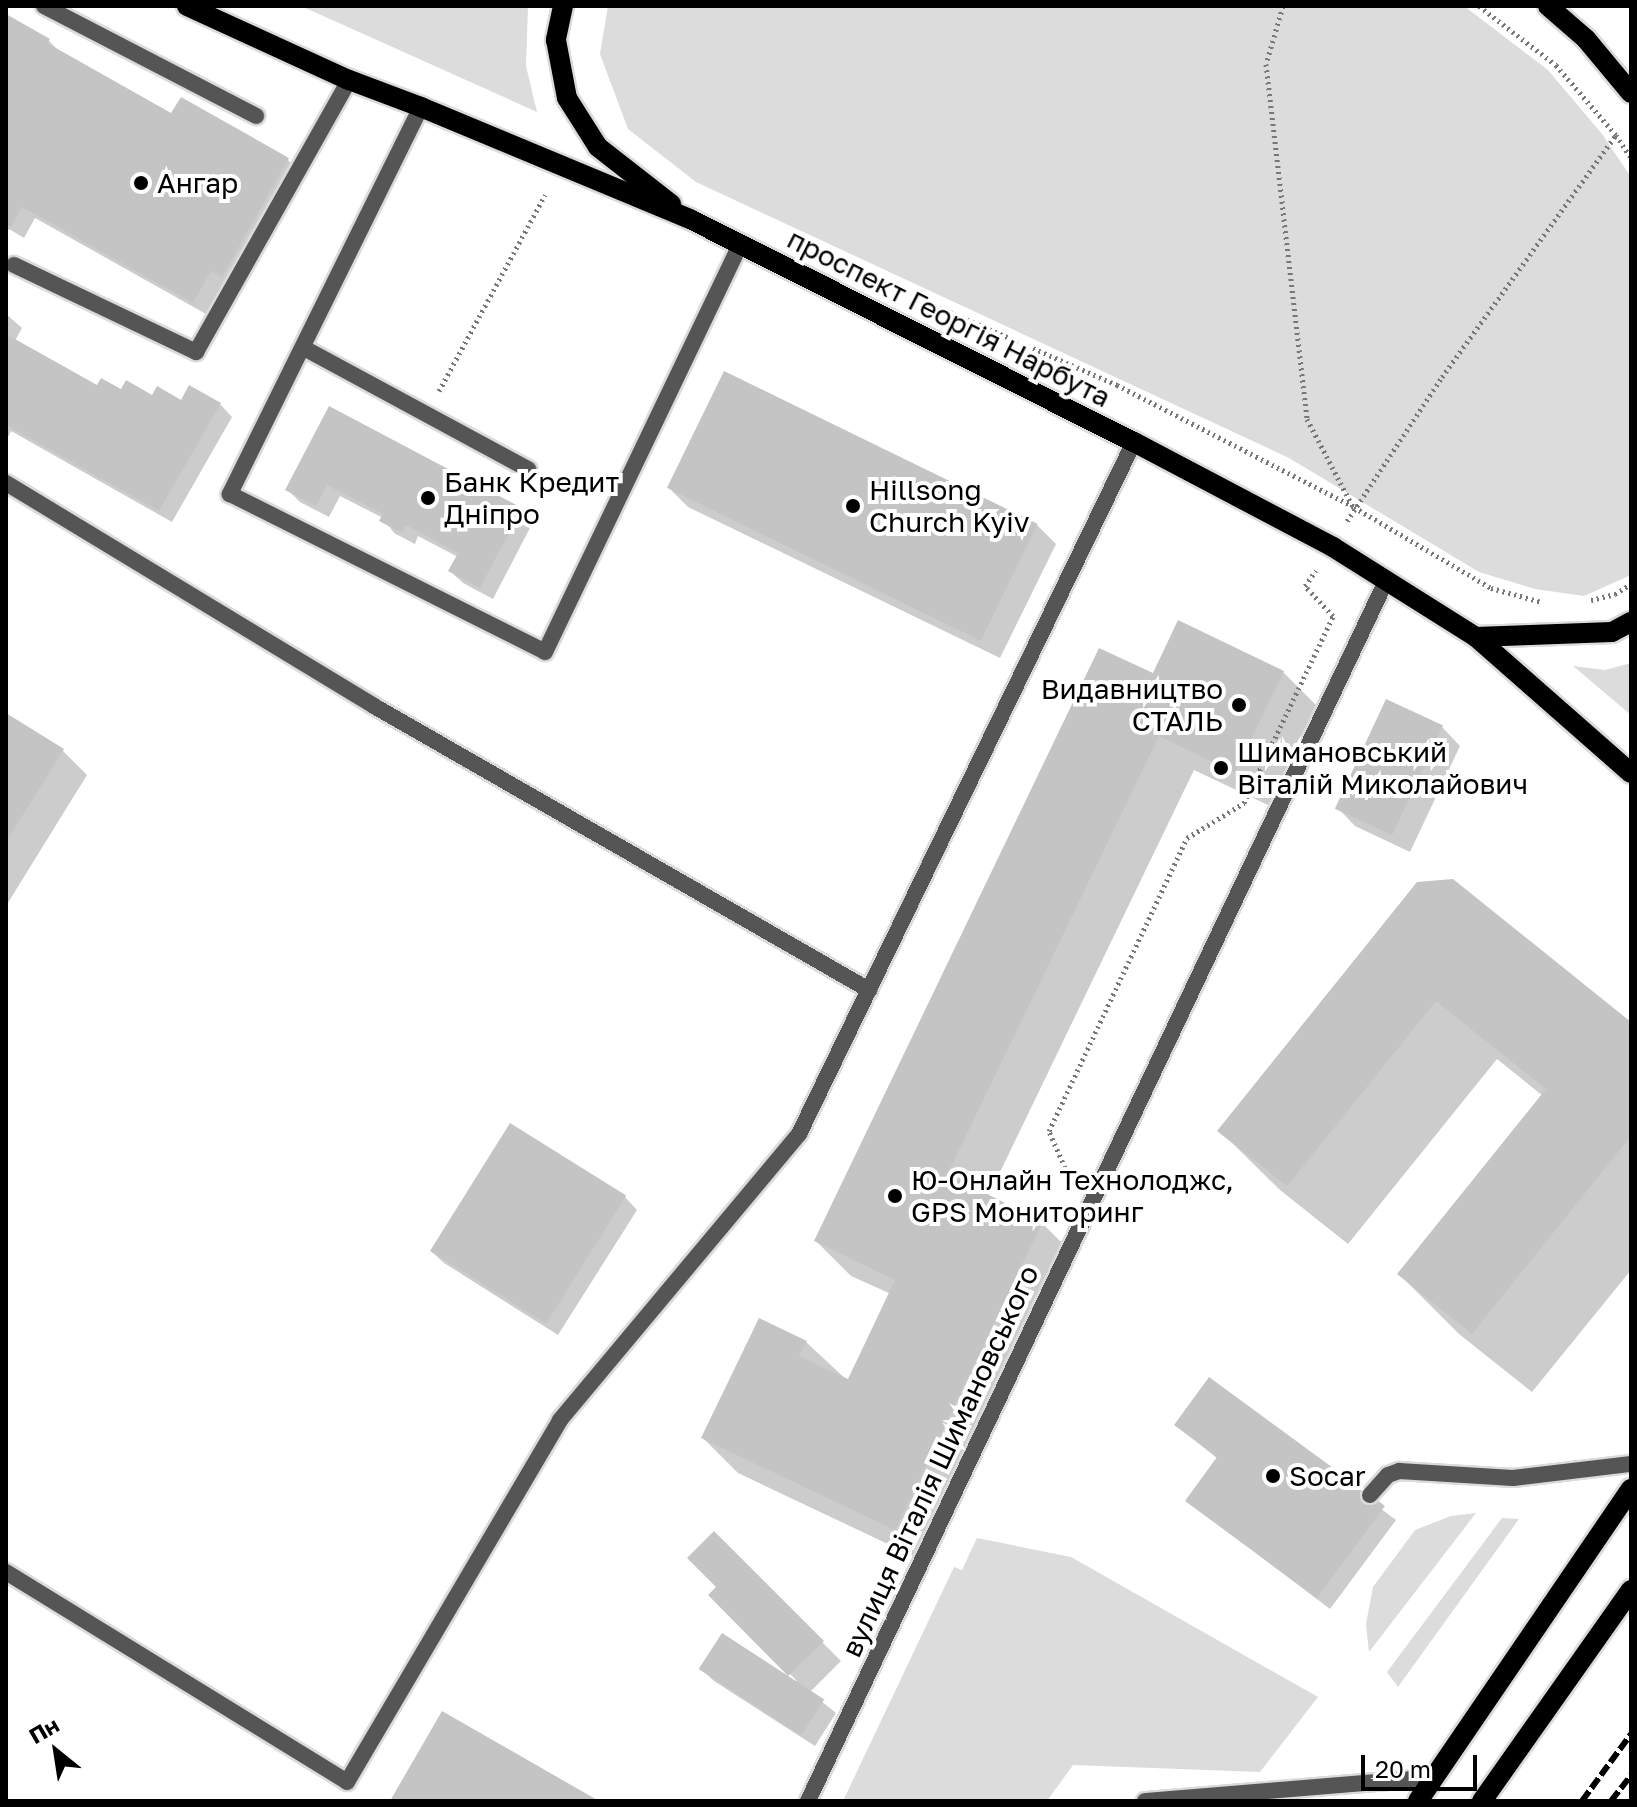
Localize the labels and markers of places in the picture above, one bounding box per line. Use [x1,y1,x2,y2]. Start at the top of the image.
place label: Ангар [157,166,238,200]
marker: Ангар [132,174,150,192]
place label: Банк Кредит Дніпро [444,465,619,531]
place label: Hillsong Church Kyiv [869,473,1029,539]
marker: Банк Кредит Дніпро [419,489,437,507]
marker: Hillsong Church Kyiv [844,497,862,515]
place label: Видавництво СТАЛЬ [1041,672,1223,738]
marker: Видавництво СТАЛЬ [1230,696,1248,714]
place label: Шимановський Віталій Миколайович [1237,735,1528,801]
marker: Шимановський Віталій Миколайович [1212,759,1230,777]
place label: Ю-Онлайн Технолоджс, GPS Мониторинг [911,1163,1234,1229]
marker: Ю-Онлайн Технолоджс, GPS Мониторинг [886,1187,904,1205]
place label: Socar [1289,1459,1366,1493]
marker: Socar [1264,1467,1282,1485]

